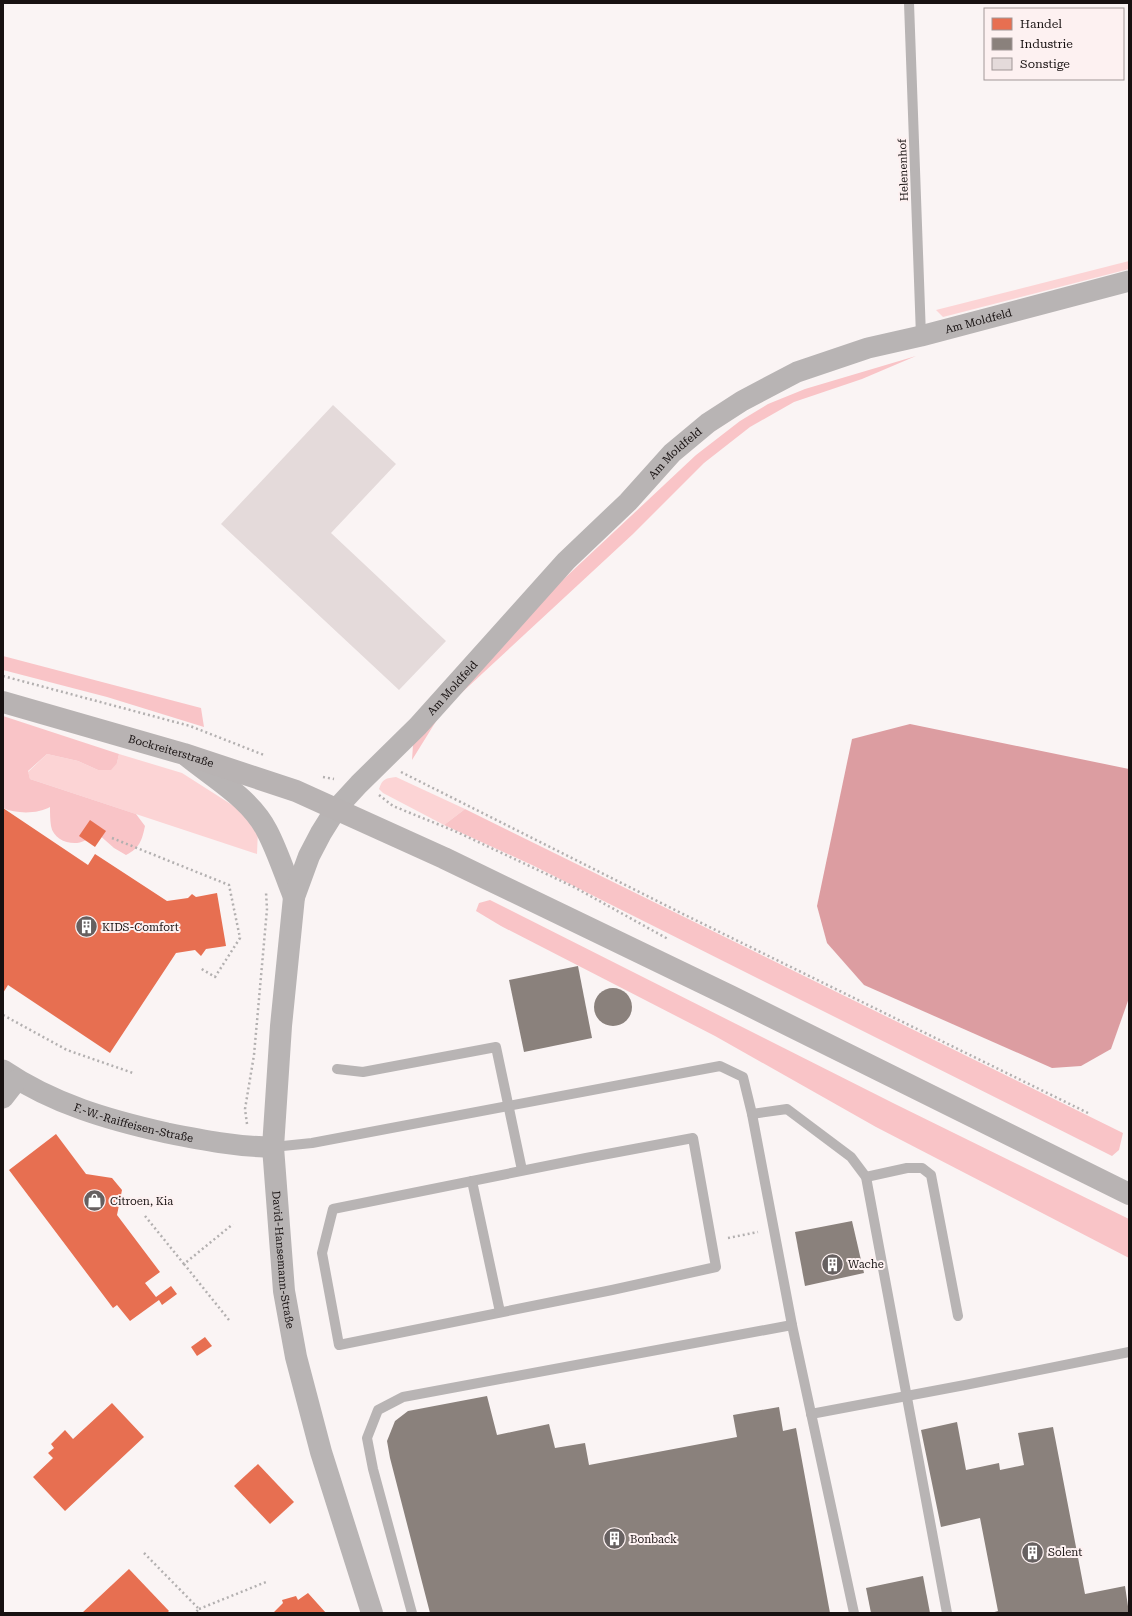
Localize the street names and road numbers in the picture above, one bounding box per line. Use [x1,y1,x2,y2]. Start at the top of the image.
street label: Helenenhof [896,138,911,201]
street label: Am Moldfeld [944,306,1013,336]
street label: Am Moldfeld [646,425,705,482]
street label: Am Moldfeld [425,658,480,718]
street label: Bockreiterstraße [127,732,215,770]
street label: F.-W.-Raiffeisen-Straße [72,1101,194,1145]
street label: David-Hansemann-Straße [269,1190,297,1330]

